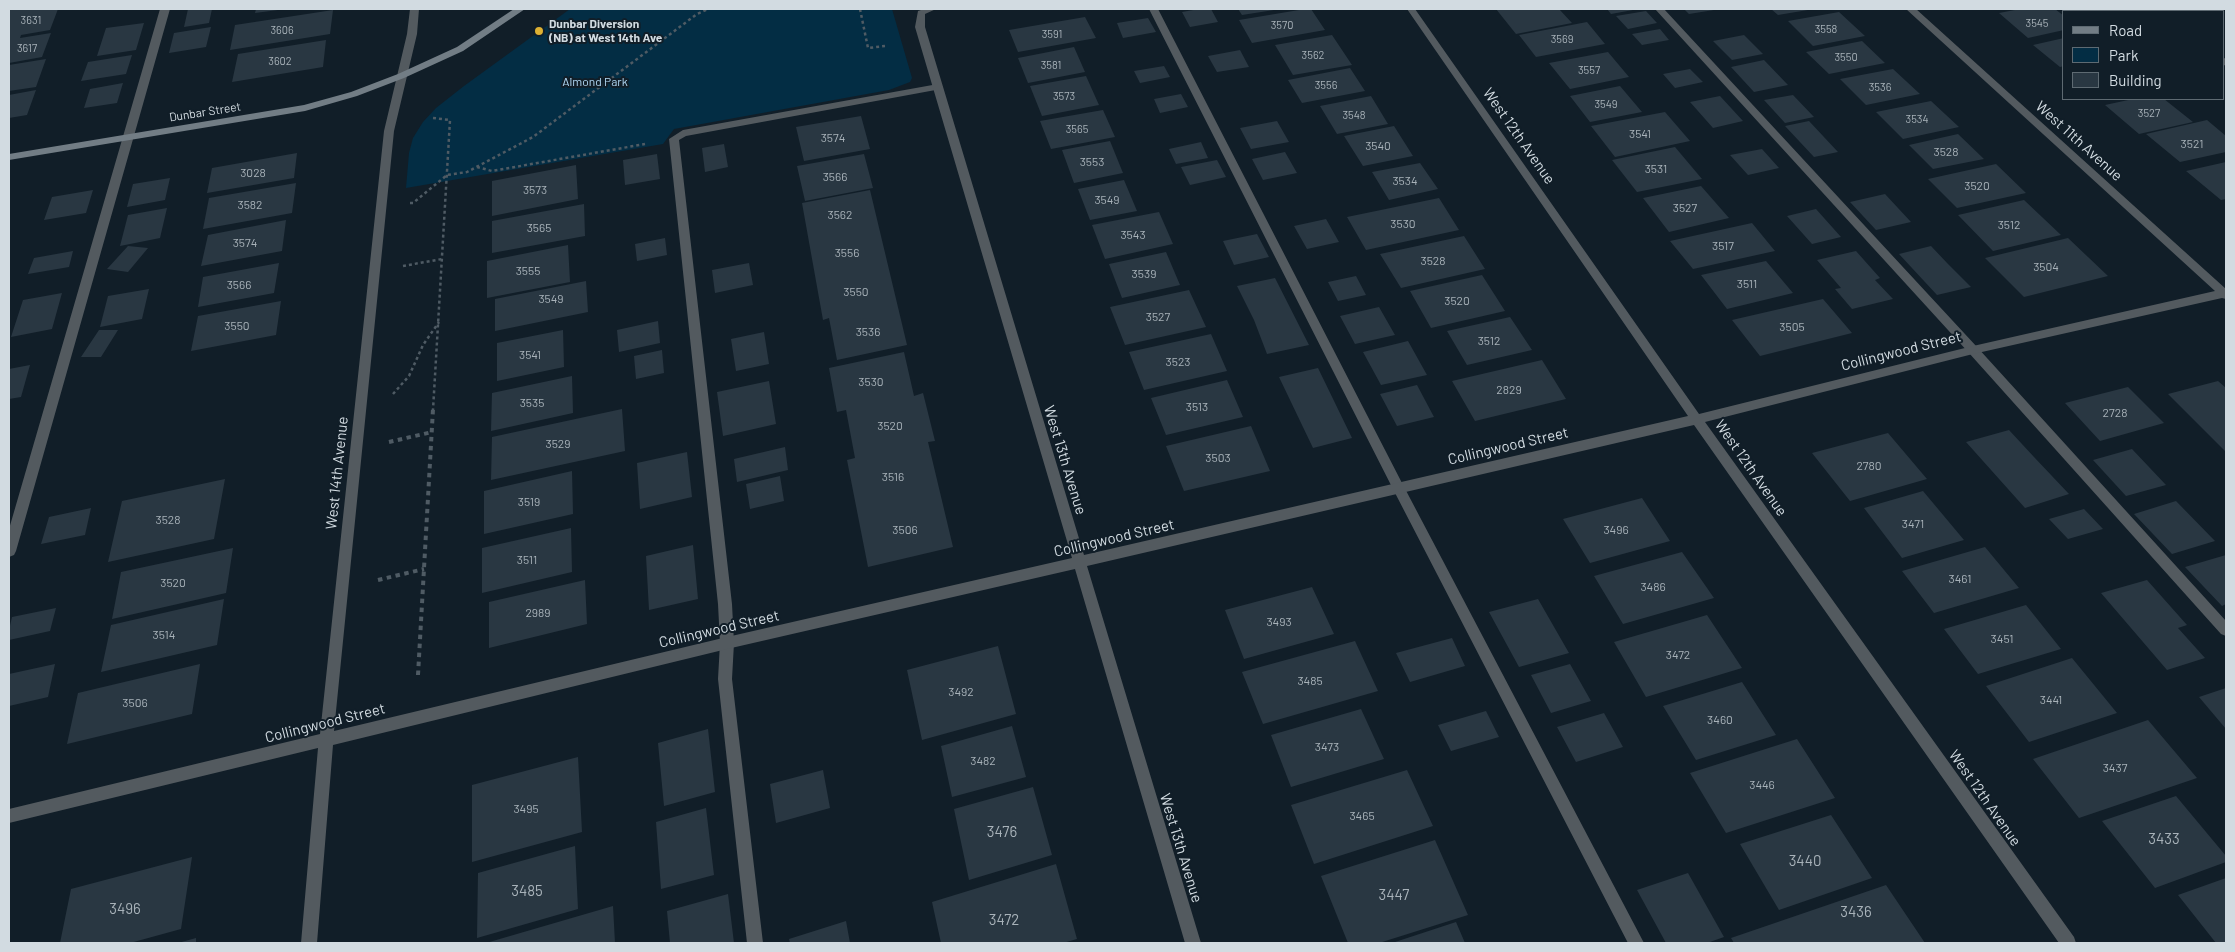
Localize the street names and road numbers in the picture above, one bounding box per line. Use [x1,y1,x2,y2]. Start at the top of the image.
street label: West 12th Avenue [1479,84,1559,188]
street label: West 11th Avenue [2032,97,2126,185]
street label: Dunbar Street [168,99,242,125]
street label: Collingwood Street [1839,327,1963,375]
street label: West 13th Avenue [1040,403,1090,517]
street label: West 14th Avenue [322,416,352,530]
street label: West 12th Avenue [1711,416,1791,520]
street label: Collingwood Street [1446,423,1570,469]
street label: Collingwood Street [1052,515,1176,561]
street label: Collingwood Street [657,606,781,652]
street label: Collingwood Street [263,699,387,747]
street label: West 12th Avenue [1945,746,2025,850]
street label: West 13th Avenue [1156,791,1206,905]

